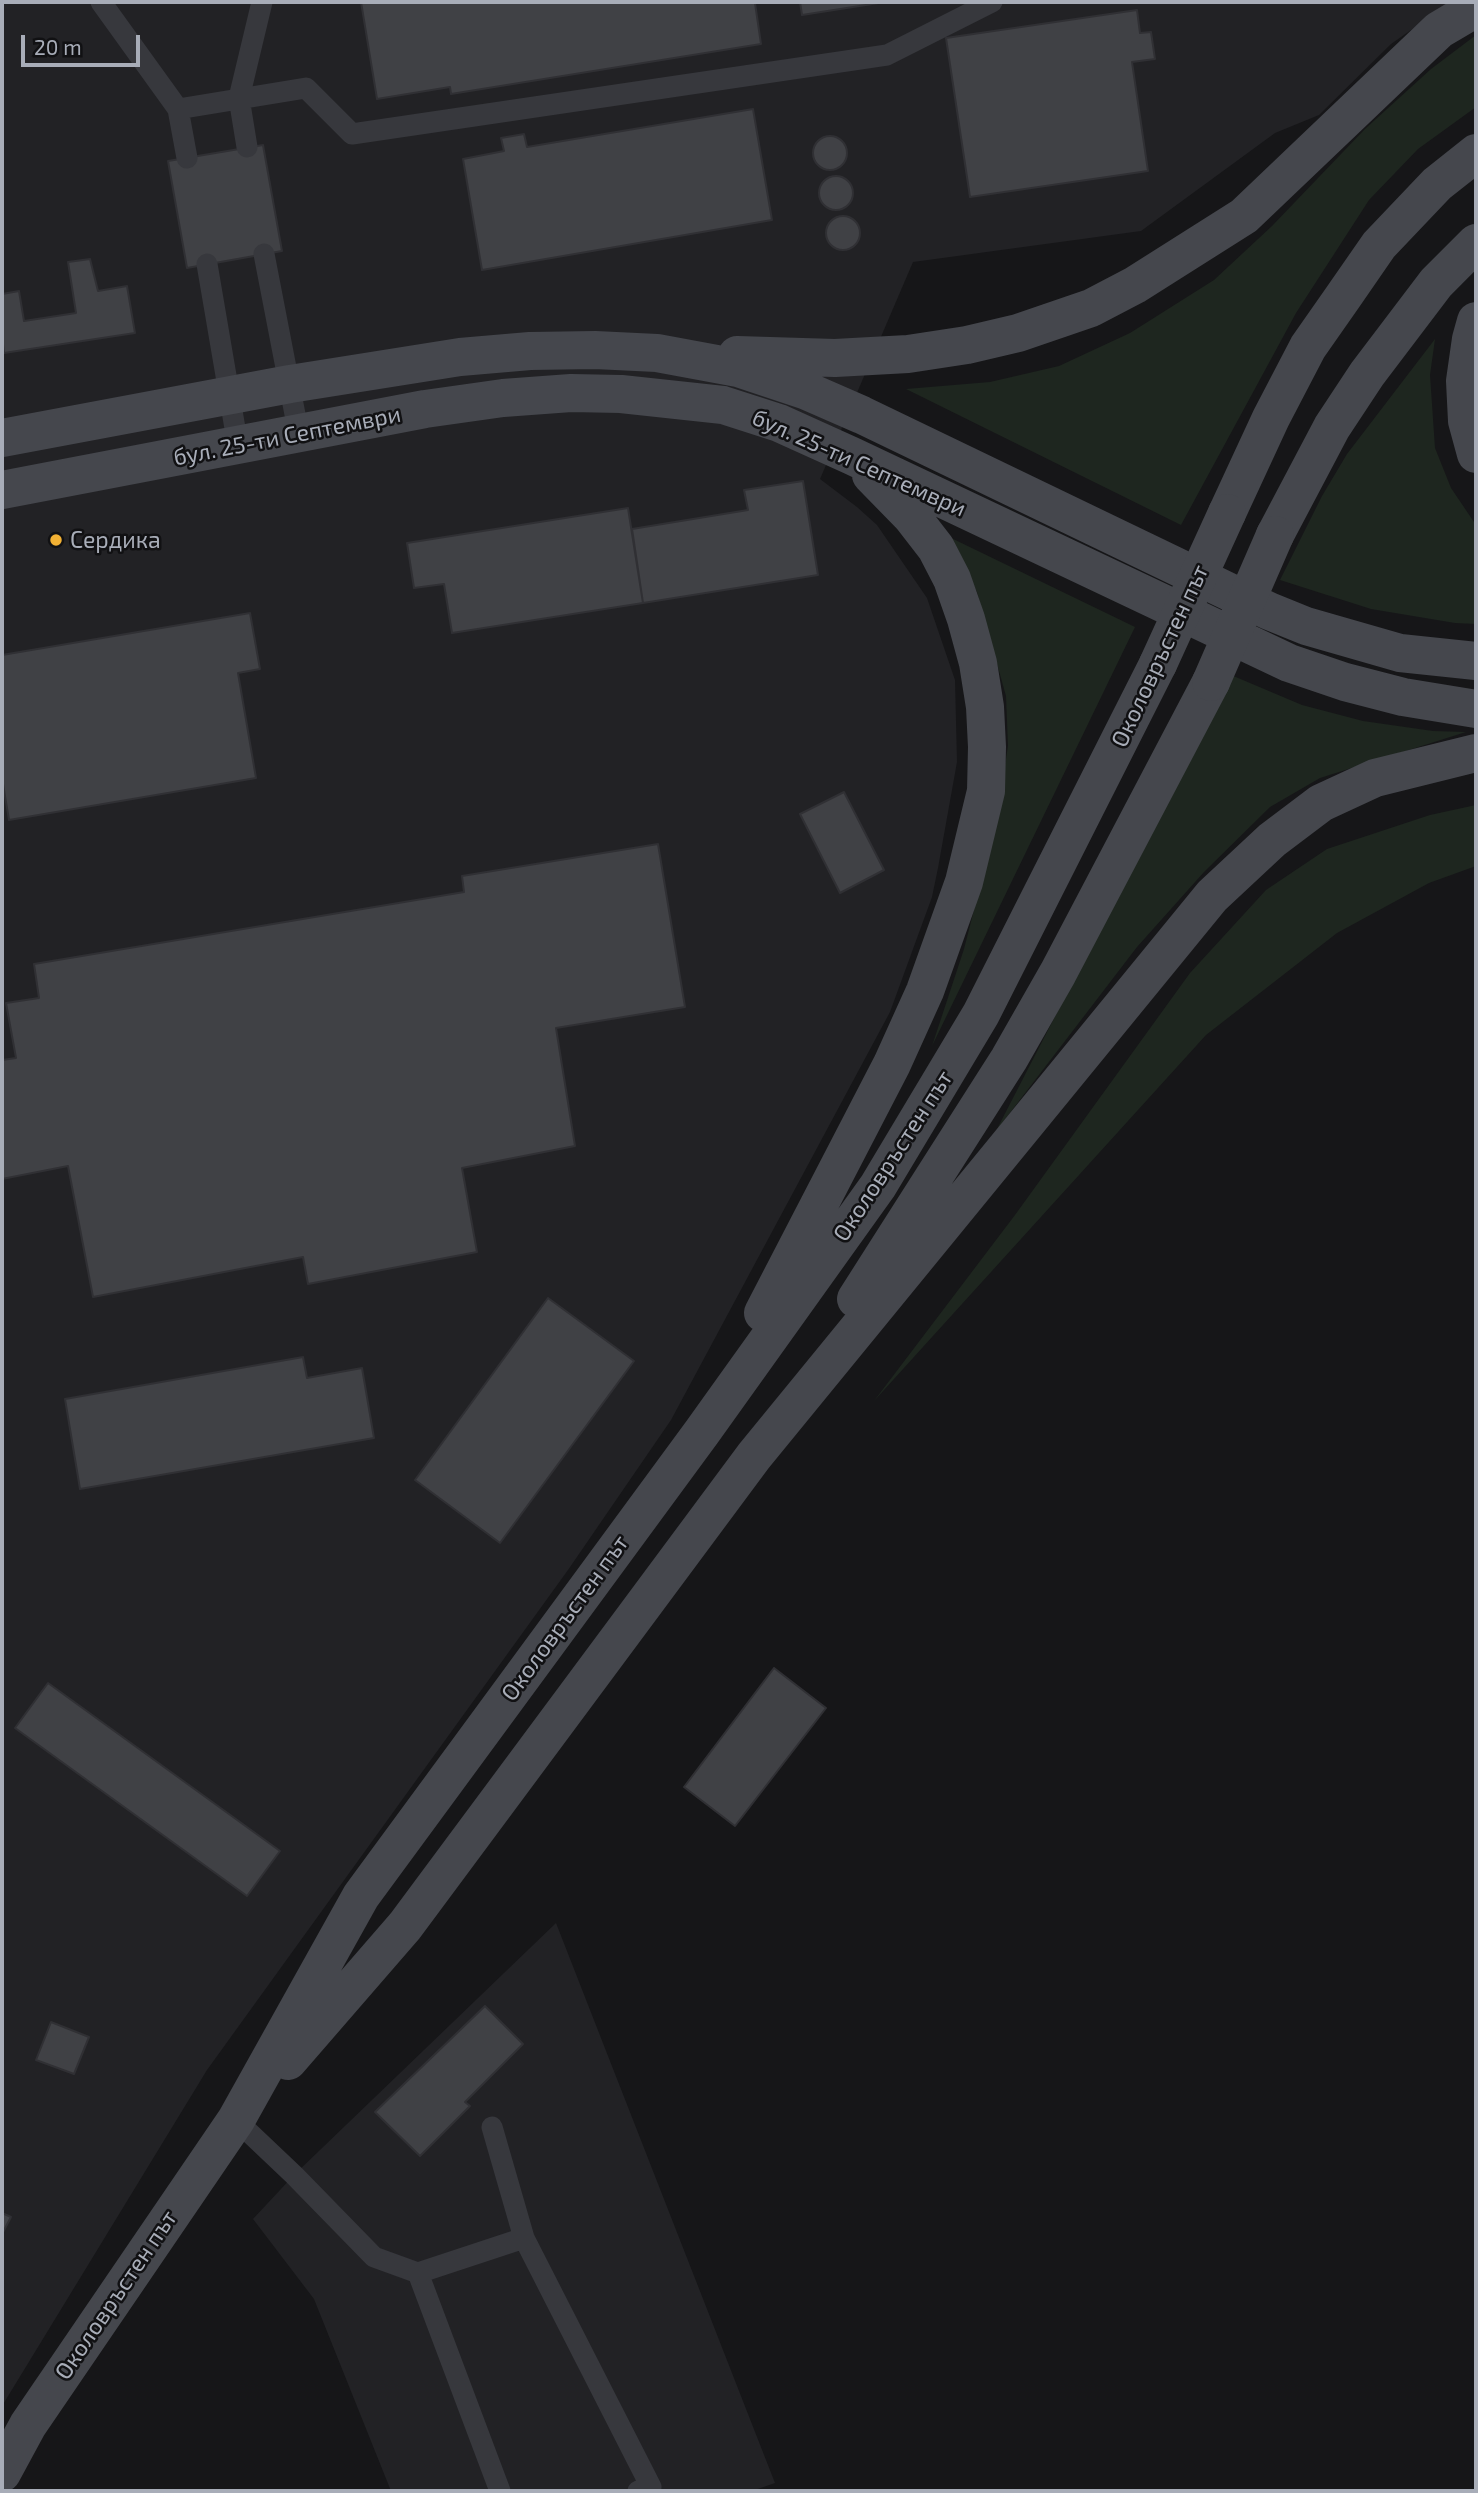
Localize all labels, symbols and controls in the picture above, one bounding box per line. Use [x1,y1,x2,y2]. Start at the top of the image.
scale bar [24,21,144,65]
text: 20 m [34,34,82,59]
street label: бул. 25-ти Септември [171,400,403,472]
street label: бул. 25-ти Септември [748,403,970,523]
place label: Сердика [70,526,161,554]
marker: Сердика [48,532,64,548]
street label: Околовръстен път [1106,560,1214,752]
street label: Околовръстен път [827,1065,959,1247]
street label: Околовръстен път [496,1530,634,1706]
street label: Околовръстен път [49,2205,183,2385]

